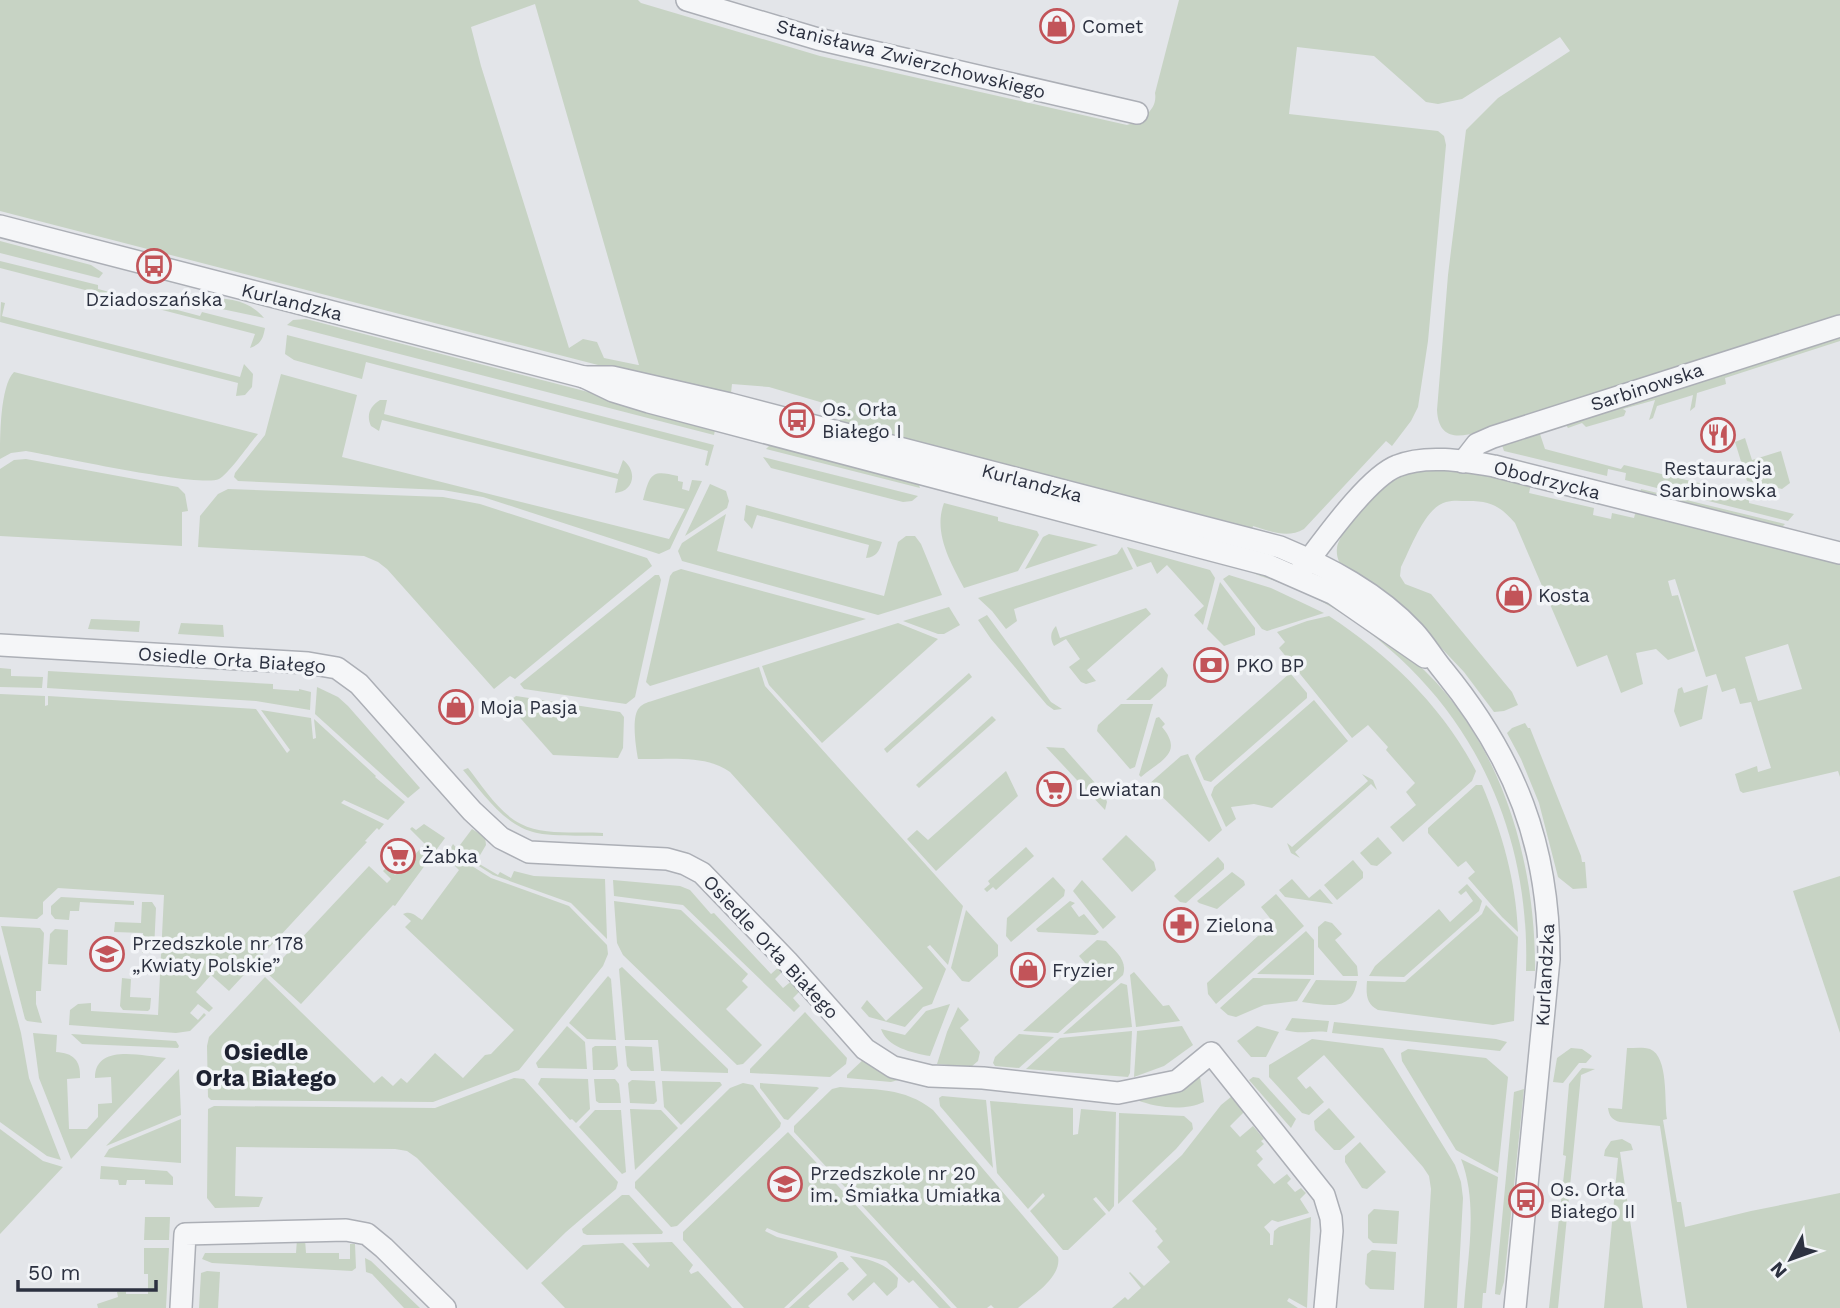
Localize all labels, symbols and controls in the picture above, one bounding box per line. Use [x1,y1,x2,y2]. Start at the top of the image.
shop icon: Comet [1038,7,1076,45]
street label: Stanisława Zwierzchowskiego [774,14,1048,104]
place label: Comet [1082,15,1143,38]
bus stop icon: Dziadoszańska [135,247,173,285]
street label: Kurlandzka [239,278,345,326]
place label: Dziadoszańska [86,288,223,311]
street label: Sarbinowska [1588,358,1707,416]
place label: Os. Orła Białego I [822,398,902,443]
bus stop icon: Os. Orła Białego I [778,401,816,439]
restaurant icon: Restauracja Sarbinowska [1699,416,1737,454]
street label: Obodrzycka [1491,456,1603,504]
place label: Restauracja Sarbinowska [1659,457,1777,502]
street label: Kurlandzka [979,459,1085,508]
shop icon: Kosta [1495,576,1533,614]
place label: Kosta [1538,584,1590,607]
street label: Osiedle Orła Białego [137,642,327,678]
bank icon: PKO BP [1192,646,1230,684]
place label: PKO BP [1236,654,1304,677]
shop icon: Moja Pasja [437,688,475,726]
place label: Moja Pasja [480,696,578,719]
supermarket icon: Lewiatan [1035,770,1073,808]
place label: Lewiatan [1078,778,1162,801]
supermarket icon: Żabka [379,837,417,875]
place label: Żabka [422,845,478,868]
street label: Osiedle Orła Białego [698,870,844,1024]
pharmacy icon: Zielona [1162,906,1200,944]
place label: Zielona [1206,914,1274,937]
street label: Kurlandzka [1531,923,1559,1027]
place label: Przedszkole nr 178 „Kwiaty Polskie” [132,932,304,977]
school or university icon: Przedszkole nr 178 „Kwiaty Polskie” [88,935,126,973]
shop icon: Fryzier [1009,951,1047,989]
place label: Fryzier [1052,959,1115,982]
district label: Osiedle Orła Białego [196,1039,336,1092]
place label: Przedszkole nr 20 im. Śmiałka Umiałka [810,1162,1001,1207]
school or university icon: Przedszkole nr 20 im. Śmiałka Umiałka [766,1165,804,1203]
place label: Os. Orła Białego II [1550,1178,1635,1223]
bus stop icon: Os. Orła Białego II [1507,1181,1545,1219]
north arrow [1756,1224,1826,1294]
scale bar [18,1248,156,1292]
text: N [1765,1257,1792,1283]
text: 50 m [28,1260,80,1285]

